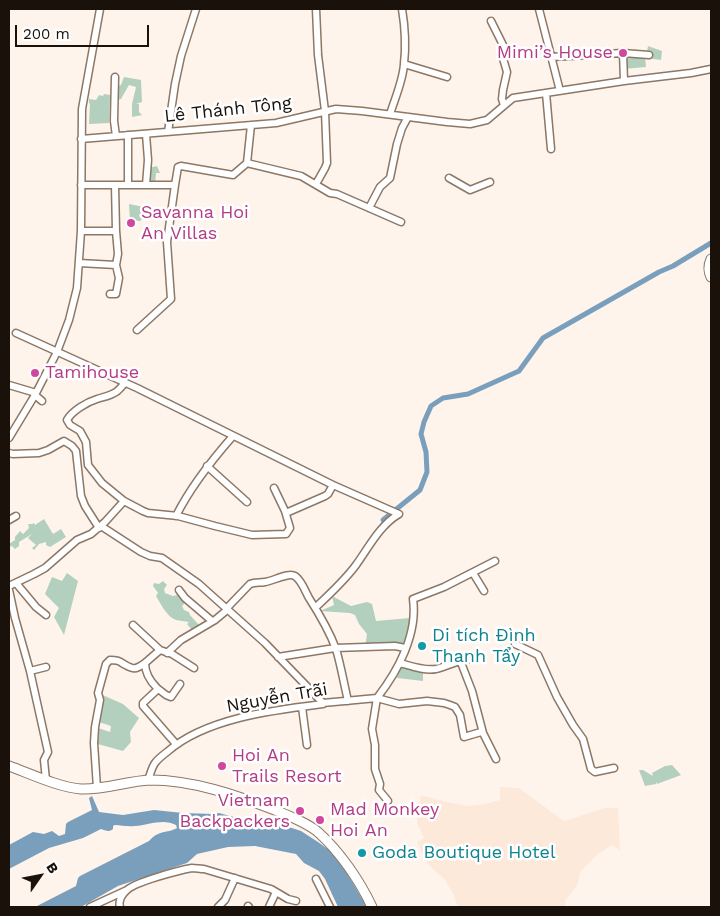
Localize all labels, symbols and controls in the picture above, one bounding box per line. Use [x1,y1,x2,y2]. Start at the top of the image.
scale bar [18,15,151,47]
text: 200 m [23,25,70,43]
place label: Mimi’s House [497,42,613,64]
marker: Mimi’s House [617,47,629,59]
street label: Lê Thánh Tông [163,93,293,127]
place label: Savanna Hoi An Villas [141,202,249,244]
marker: Savanna Hoi An Villas [125,217,137,229]
place label: Tamihouse [45,362,139,384]
marker: Tamihouse [29,367,41,379]
place label: Di tích Đình Thanh Tẩy [432,625,536,668]
marker: Di tích Đình Thanh Tẩy [416,640,428,652]
street label: Nguyễn Trãi [225,678,329,718]
place label: Hoi An Trails Resort [232,745,342,788]
marker: Hoi An Trails Resort [216,760,228,772]
place label: Vietnam Backpackers [179,790,290,832]
place label: Mad Monkey Hoi An [330,799,439,842]
marker: Vietnam Backpackers [294,805,306,817]
marker: Mad Monkey Hoi An [314,814,326,826]
place label: Goda Boutique Hotel [372,842,555,864]
marker: Goda Boutique Hotel [356,847,368,859]
north arrow [15,851,65,901]
text: B [43,859,62,876]

